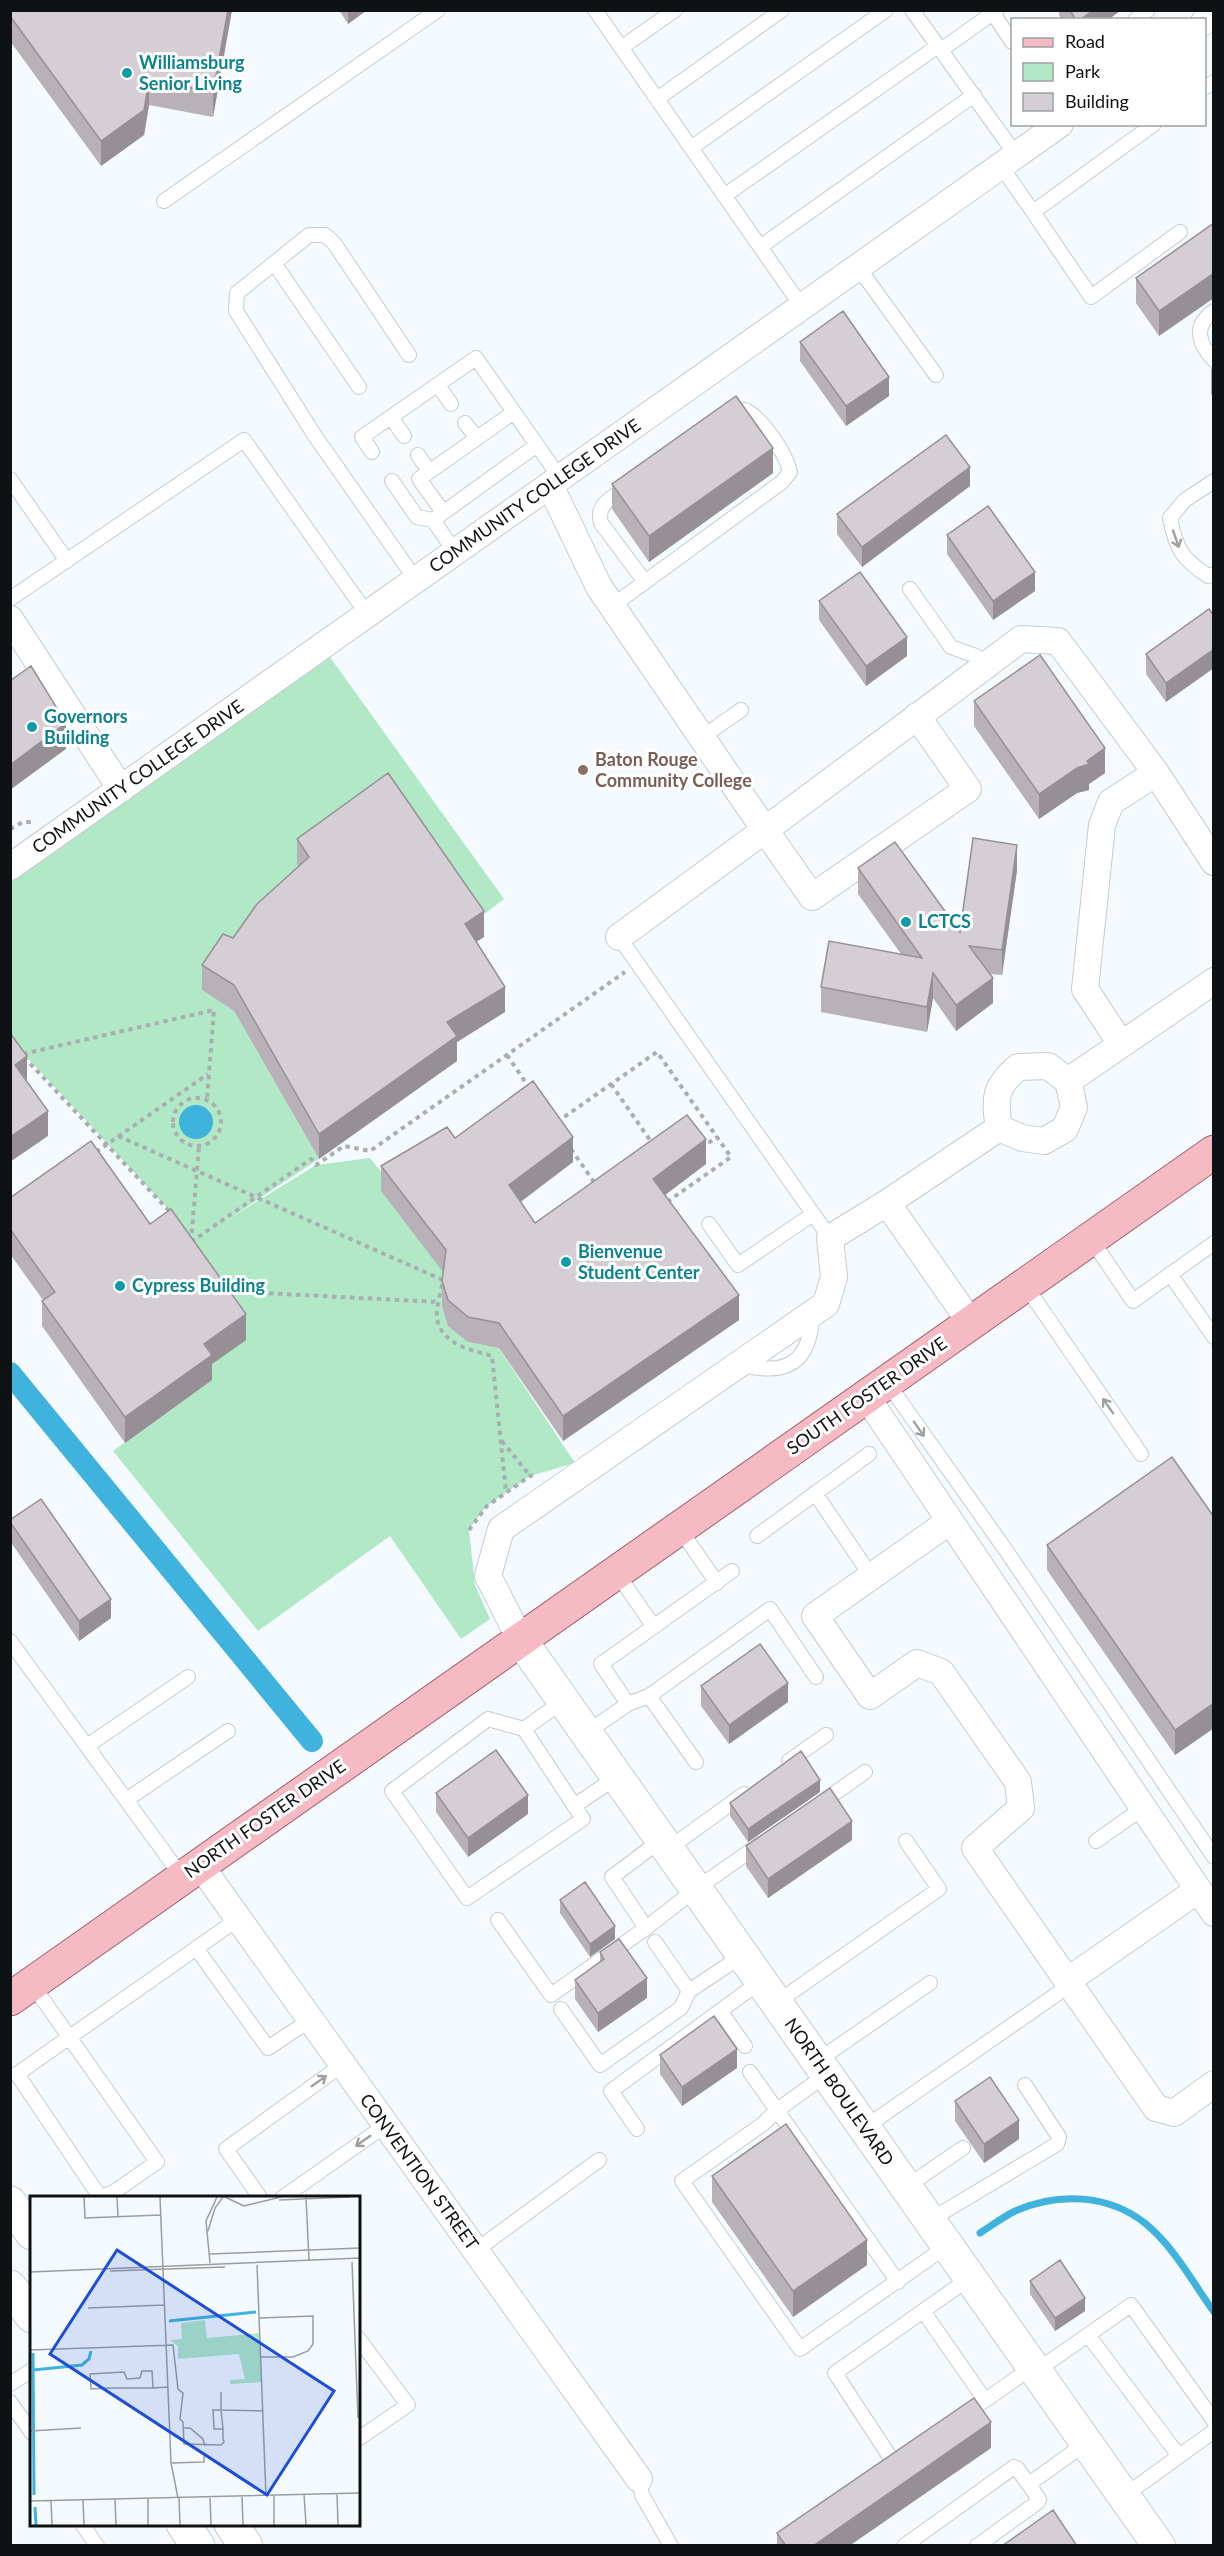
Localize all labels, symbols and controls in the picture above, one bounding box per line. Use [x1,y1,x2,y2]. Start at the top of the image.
legend [1011,18,1206,126]
text: Road [1065,30,1105,52]
place label: Williamsburg Senior Living [139,51,245,94]
text: Park [1065,60,1101,82]
marker: Williamsburg Senior Living [120,66,134,80]
text: Building [1065,90,1129,112]
street label: COMMUNITY COLLEGE DRIVE [425,414,644,577]
one-way arrow [1171,529,1182,548]
street label: COMMUNITY COLLEGE DRIVE [28,695,247,858]
place label: Governors Building [44,705,128,748]
marker: Governors Building [25,720,39,734]
place label: Baton Rouge Community College [595,748,752,791]
marker: Baton Rouge Community College [576,763,590,777]
place label: LCTCS [918,910,971,932]
marker: LCTCS [899,915,913,929]
place label: Bienvenue Student Center [578,1240,700,1283]
marker: Bienvenue Student Center [559,1255,573,1269]
place label: Cypress Building [132,1274,265,1296]
marker: Cypress Building [113,1279,127,1293]
street label: SOUTH FOSTER DRIVE [782,1332,951,1459]
one-way arrow [1102,1398,1114,1414]
one-way arrow [913,1421,926,1438]
street label: NORTH FOSTER DRIVE [180,1754,349,1882]
street label: NORTH BOULEVARD [781,2013,899,2170]
one-way arrow [311,2075,327,2087]
street label: CONVENTION STREET [356,2089,484,2254]
one-way arrow [356,2135,372,2147]
inset map [30,2196,360,2526]

